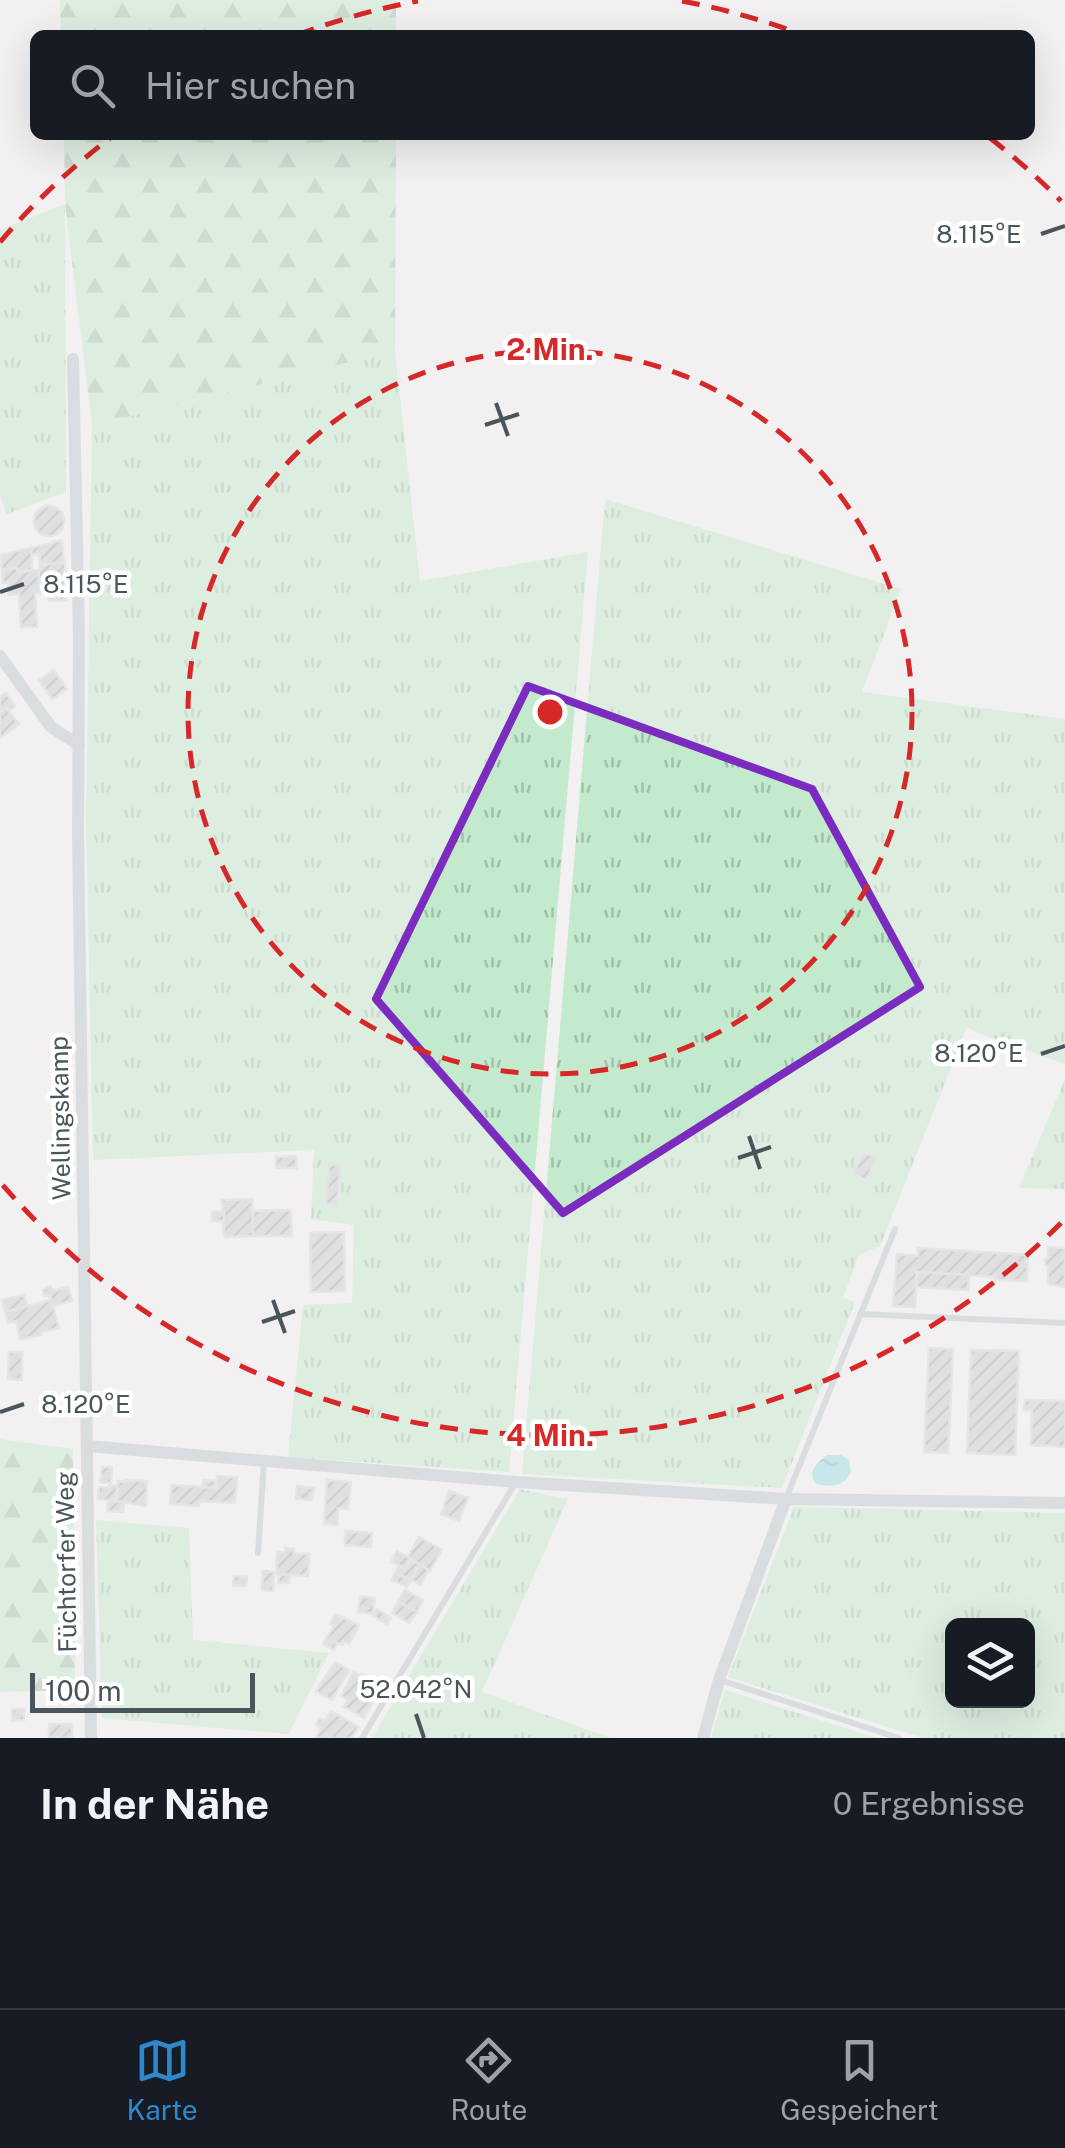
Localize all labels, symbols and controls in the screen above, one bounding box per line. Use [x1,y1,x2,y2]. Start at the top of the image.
search box [30,30,1035,140]
icon: search [65,58,120,113]
text: Hier suchen [145,63,356,108]
text: 8.115°E [936,219,1022,249]
text: 2 Min. [506,331,594,367]
text: 8.115°E [43,569,129,599]
centre of rings [532,694,568,730]
street label: Wellingskamp [44,1036,76,1200]
text: 8.120°E [934,1038,1024,1068]
text: 8.120°E [41,1389,131,1419]
text: 4 Min. [506,1417,594,1453]
street label: Füchtorfer Weg [49,1471,83,1653]
map controls [945,1618,1035,1708]
button: layers [945,1618,1035,1708]
scale bar [30,1668,255,1712]
text: 100 m [45,1674,122,1707]
text: 52.042°N [360,1674,472,1704]
text: In der Nähe [40,1779,269,1828]
text: 0 Ergebnisse [833,1785,1025,1822]
tab: Karte [126,2033,198,2126]
tab: Route [450,2033,527,2126]
tab: Gespeichert [780,2033,939,2126]

